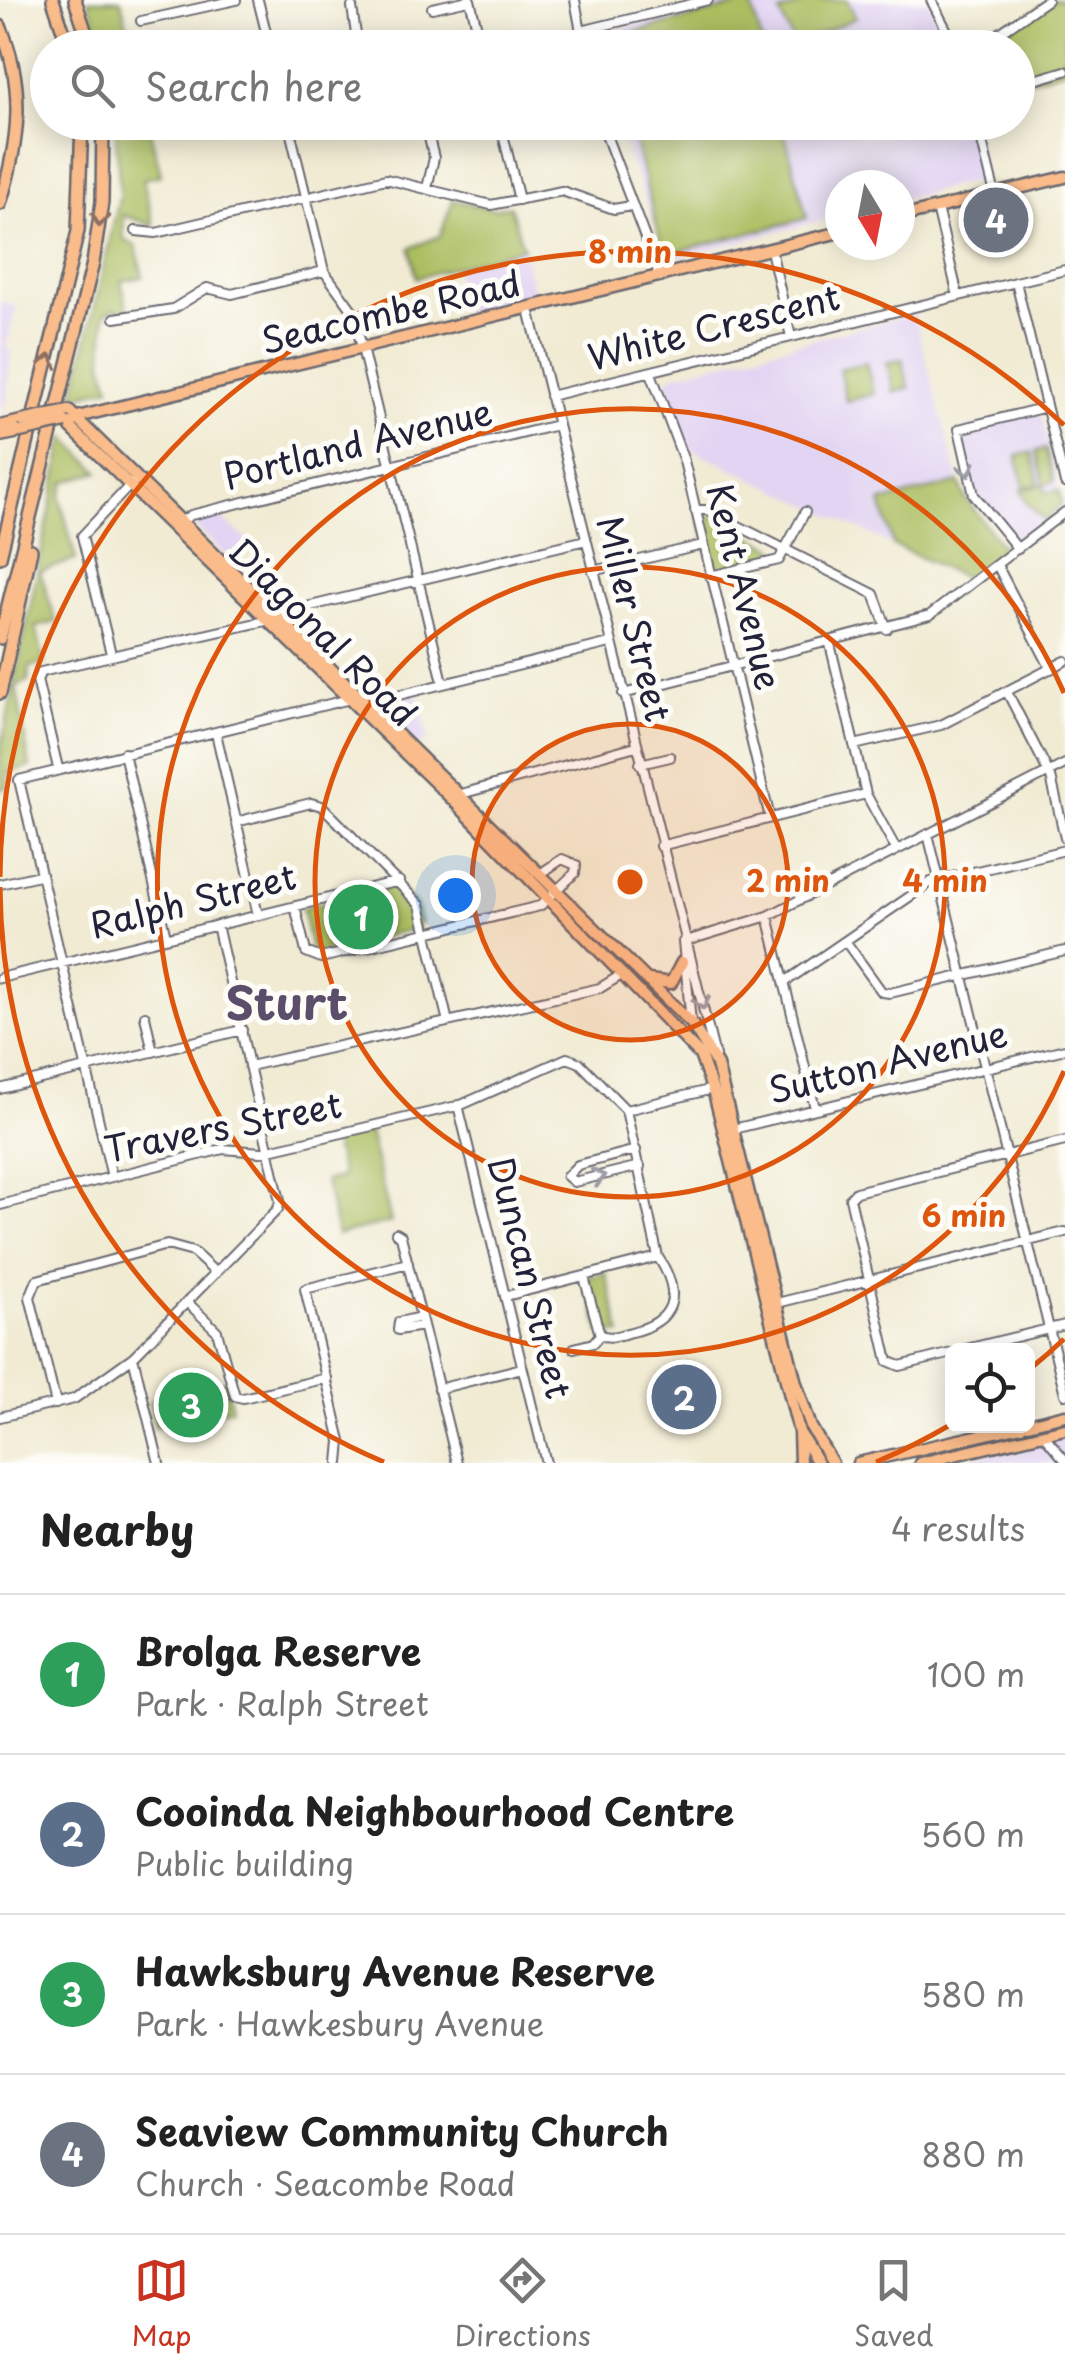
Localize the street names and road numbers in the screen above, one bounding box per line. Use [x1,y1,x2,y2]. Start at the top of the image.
street label: Seacombe Road [255,255,525,366]
street label: White Crescent [582,269,845,382]
street label: Portland Avenue [218,384,497,502]
street label: Kent Avenue [694,478,797,695]
street label: Miller Street [584,510,687,727]
street label: Diagonal Road [217,525,430,738]
street label: Ralph Street [84,848,301,951]
street label: Sutton Avenue [762,1005,1012,1116]
street label: Travers Street [99,1077,346,1175]
street label: Duncan Street [476,1151,587,1404]

